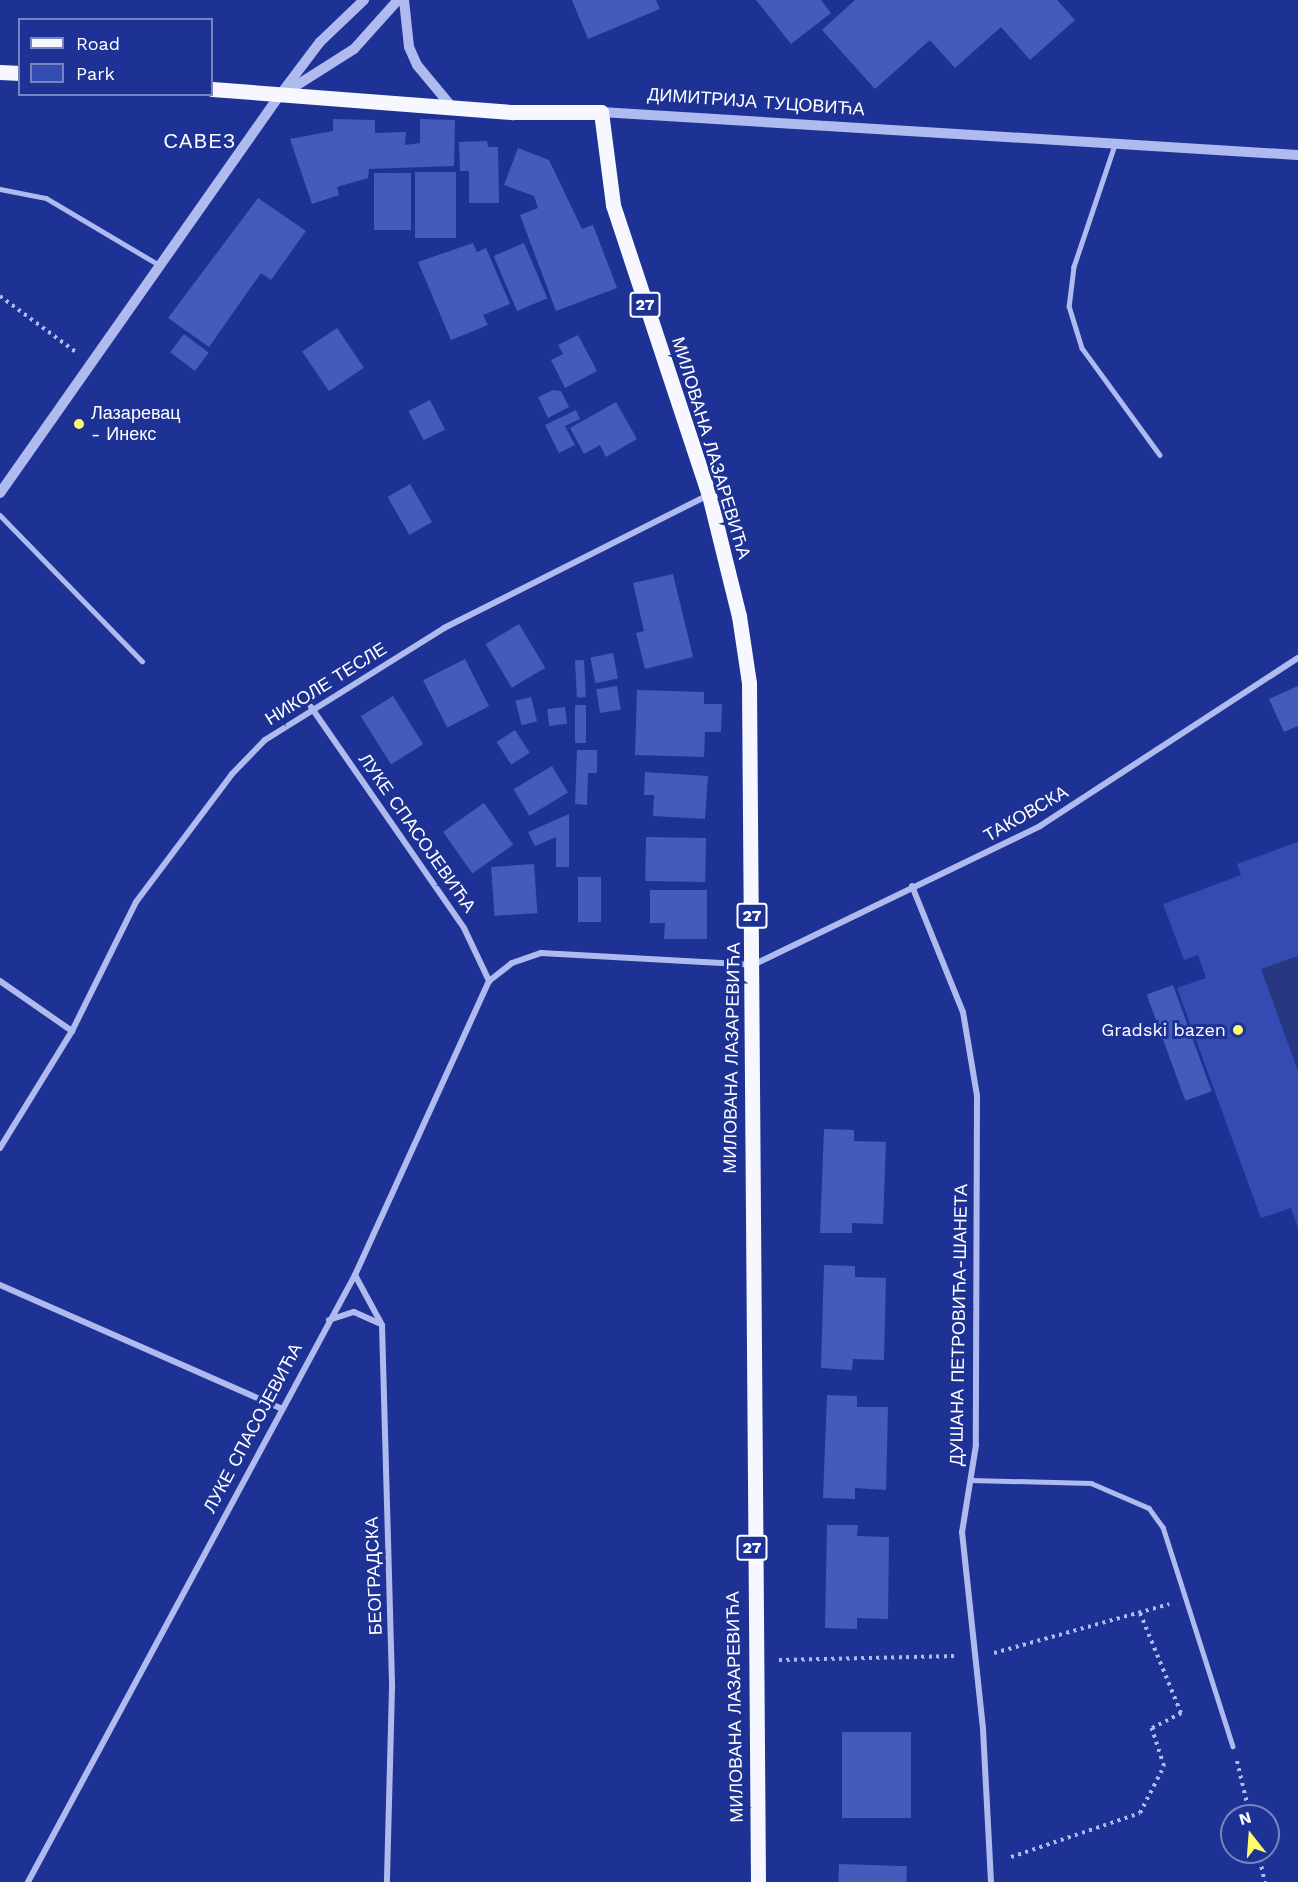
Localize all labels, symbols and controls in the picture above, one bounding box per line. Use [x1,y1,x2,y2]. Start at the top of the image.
legend [18,18,213,96]
text: Road [76,33,120,54]
text: Park [76,63,115,84]
street label: ДИМИТРИЈА ТУЦОВИЋА [647,84,865,120]
district label: САВЕЗ [163,129,237,153]
road number: 27 [628,292,662,318]
street label: МИЛОВАНА ЛАЗАРЕВИЋА [667,334,755,562]
place label: Лазаревац - Инекс [91,403,181,446]
marker: Лазаревац - Инекс [72,417,86,431]
street label: НИКОЛЕ ТЕСЛЕ [261,638,391,730]
street label: ЛУКЕ СПАСОЈЕВИЋА [354,749,480,917]
street label: ТАКОВСКА [980,781,1072,847]
road number: 27 [736,903,768,929]
street label: МИЛОВАНА ЛАЗАРЕВИЋА [719,942,745,1174]
place label: Gradski bazen [1101,1019,1226,1041]
marker: Gradski bazen [1231,1023,1245,1037]
street label: ДУШАНА ПЕТРОВИЋА-ШАНЕТА [946,1184,972,1466]
street label: ЛУКЕ СПАСОЈЕВИЋА [199,1339,307,1517]
street label: БЕОГРАДСКА [361,1516,387,1636]
road number: 27 [736,1535,768,1561]
street label: МИЛОВАНА ЛАЗАРЕВИЋА [722,1591,748,1823]
north arrow [1220,1804,1280,1864]
text: N [1237,1807,1254,1829]

